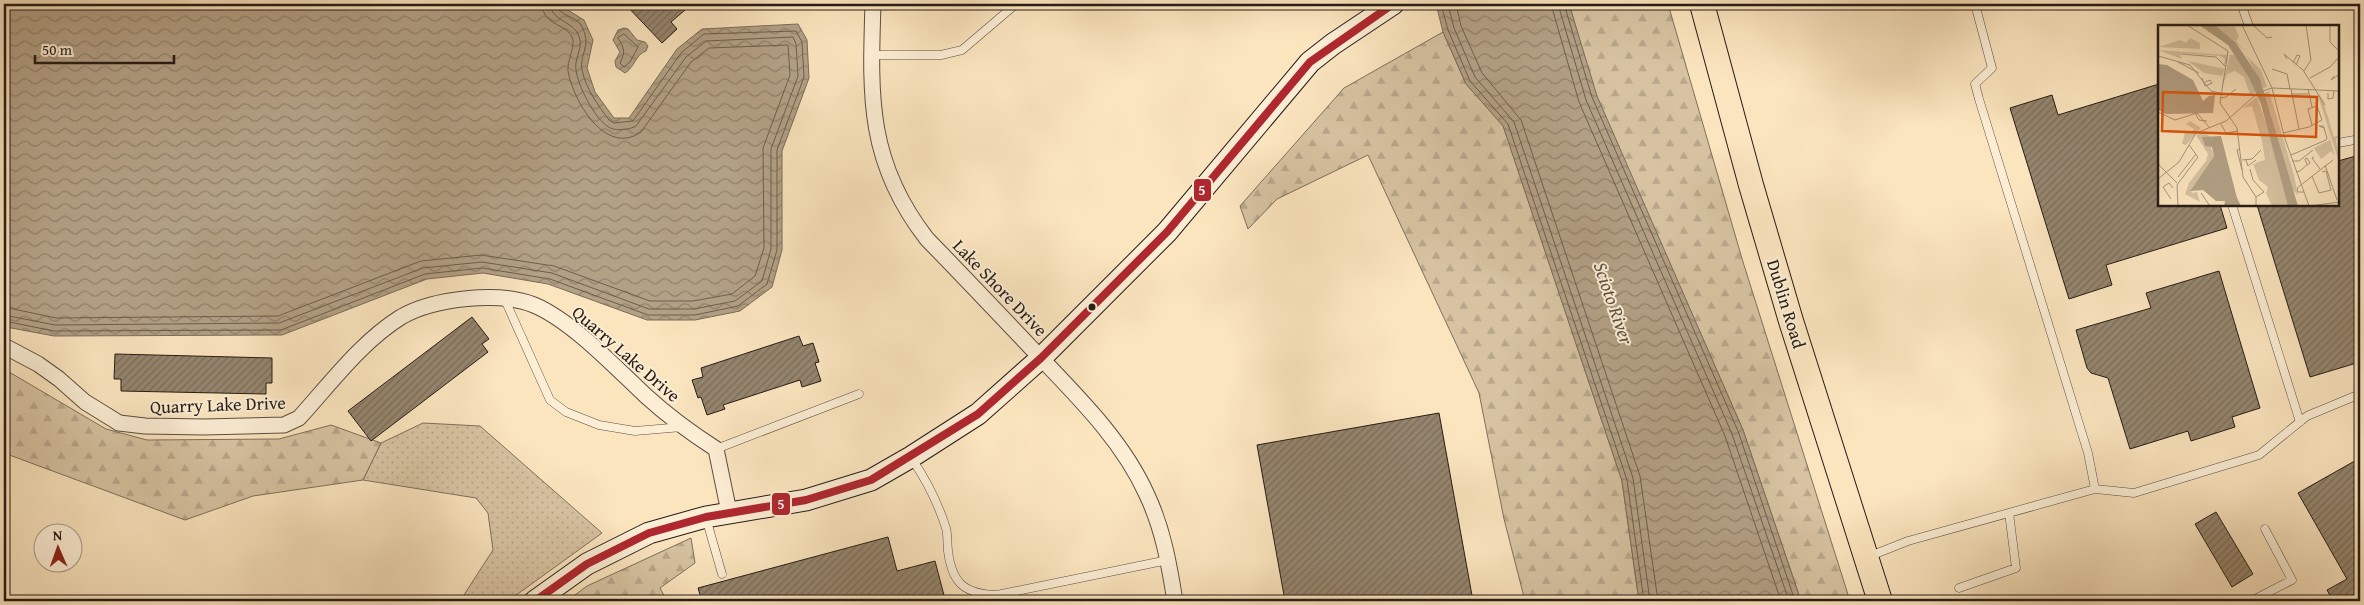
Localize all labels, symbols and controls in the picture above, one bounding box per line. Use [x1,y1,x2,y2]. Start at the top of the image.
inset map [2158,25,2339,206]
scale bar [35,32,174,64]
text: 50 m [42,39,73,60]
line badge: 5 [1193,178,1212,202]
text: 5 [1198,180,1206,200]
street label: Lake Shore Drive [947,233,1054,343]
street label: Dublin Road [1760,256,1813,352]
water label: Scioto River [1587,258,1641,349]
street label: Quarry Lake Drive [566,299,686,408]
unlabelled marker [1087,302,1097,312]
street label: Quarry Lake Drive [150,389,286,420]
line badge: 5 [771,492,791,516]
text: 5 [777,494,785,514]
north arrow [32,522,82,572]
text: N [53,525,63,545]

